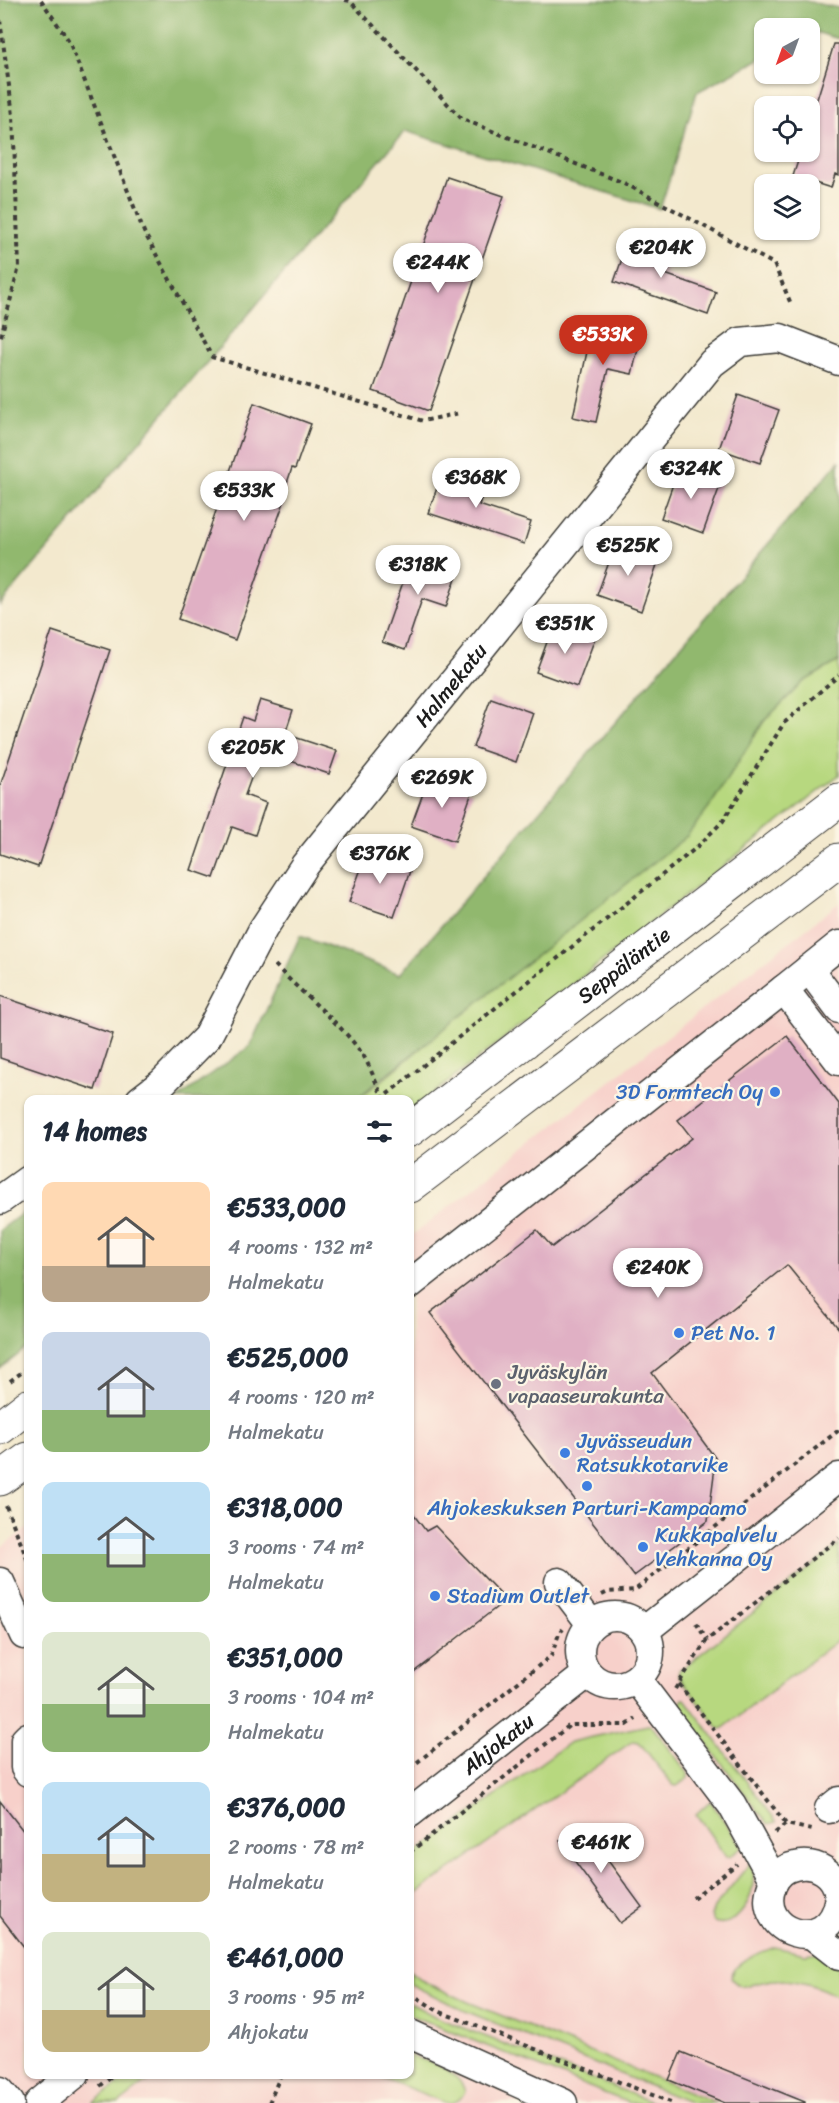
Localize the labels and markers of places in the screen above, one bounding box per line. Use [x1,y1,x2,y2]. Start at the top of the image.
pin: €204K [619,228,703,279]
pin: €244K [396,243,480,294]
pin: €533K [561,315,645,366]
pin: €324K [649,449,733,500]
pin: €368K [434,458,518,509]
pin: €533K [202,471,286,522]
pin: €525K [586,526,670,577]
pin: €318K [376,545,460,596]
pin: €351K [523,604,607,655]
pin: €205K [211,728,295,779]
pin: €269K [400,758,484,809]
pin: €376K [338,834,422,885]
place label: 3D Formtech Oy [616,1073,763,1111]
marker: 3D Formtech Oy [768,1085,782,1099]
pin: €240K [616,1248,700,1299]
place label: Pet No. 1 [691,1314,775,1352]
marker: Pet No. 1 [672,1326,686,1340]
place label: Jyväskylän vapaaseurakunta [507,1353,664,1415]
marker: Jyväskylän vapaaseurakunta [489,1377,503,1391]
place label: Jyvässeudun Ratsukkotarvike [576,1422,728,1484]
marker: Jyvässeudun Ratsukkotarvike [558,1446,572,1460]
marker: Ahjokeskuksen Parturi-Kampaamo [580,1479,594,1493]
place label: Ahjokeskuksen Parturi-Kampaamo [426,1489,747,1527]
place label: Kukkapalvelu Vehkanna Oy [655,1516,778,1578]
marker: Kukkapalvelu Vehkanna Oy [636,1540,650,1554]
place label: Stadium Outlet [447,1577,590,1615]
marker: Stadium Outlet [428,1589,442,1603]
pin: €461K [559,1823,643,1874]

